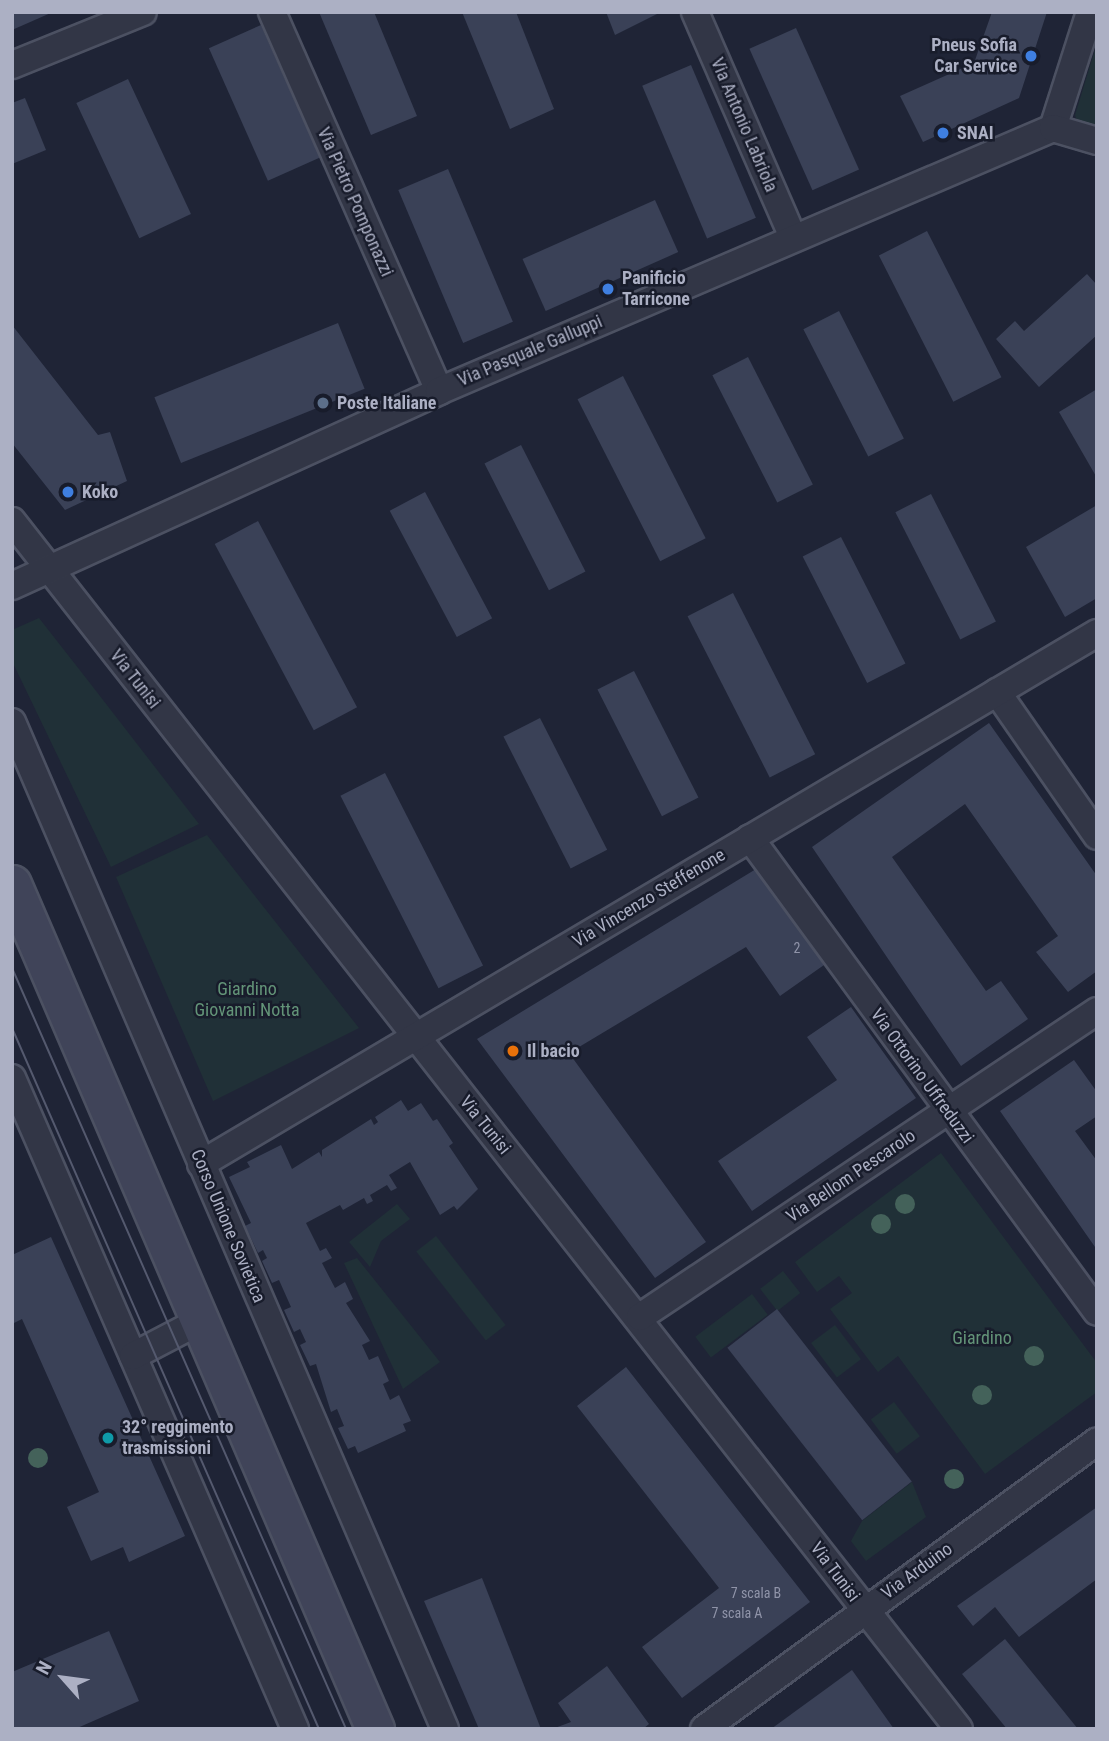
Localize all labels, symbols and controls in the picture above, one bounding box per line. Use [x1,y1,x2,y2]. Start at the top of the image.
place label: Pneus Sofia Car Service [931,35,1017,78]
marker: Pneus Sofia Car Service [1023,48,1039,64]
street label: Via Antonio Labriola [706,55,782,195]
place label: SNAI [957,122,994,144]
street label: Via Pietro Pomponazzi [312,124,398,280]
marker: SNAI [935,125,951,141]
place label: Panificio Tarricone [622,268,690,310]
marker: Panificio Tarricone [600,281,616,297]
street label: Via Pasquale Galluppi [455,311,605,391]
place label: Poste Italiane [337,392,436,414]
marker: Poste Italiane [315,395,331,411]
place label: Koko [82,481,118,503]
marker: Koko [60,484,76,500]
street label: Via Tunisi [105,645,165,713]
street label: Via Vincenzo Steffenone [569,844,729,952]
house number: 2 [794,940,800,956]
park label: Giardino Giovanni Notta [194,979,300,1021]
street label: Via Ottorino Uffreduzzi [866,1004,978,1148]
place label: Il bacio [527,1040,580,1062]
marker: Il bacio [505,1043,521,1059]
street label: Via Tunisi [455,1091,515,1159]
street label: Via Bellom Pescarolo [782,1125,920,1227]
street label: Corso Unione Sovietica [186,1146,270,1306]
park label: Giardino [952,1327,1012,1349]
place label: 32° reggimento trasmissioni [122,1417,233,1460]
marker: 32° reggimento trasmissioni [100,1430,116,1446]
street label: Via Tunisi [805,1538,865,1606]
street label: Via Arduino [877,1538,957,1604]
house number: 7 scala B [731,1585,781,1601]
house number: 7 scala A [712,1605,762,1621]
north arrow [28,1643,98,1713]
text: N [31,1657,57,1678]

